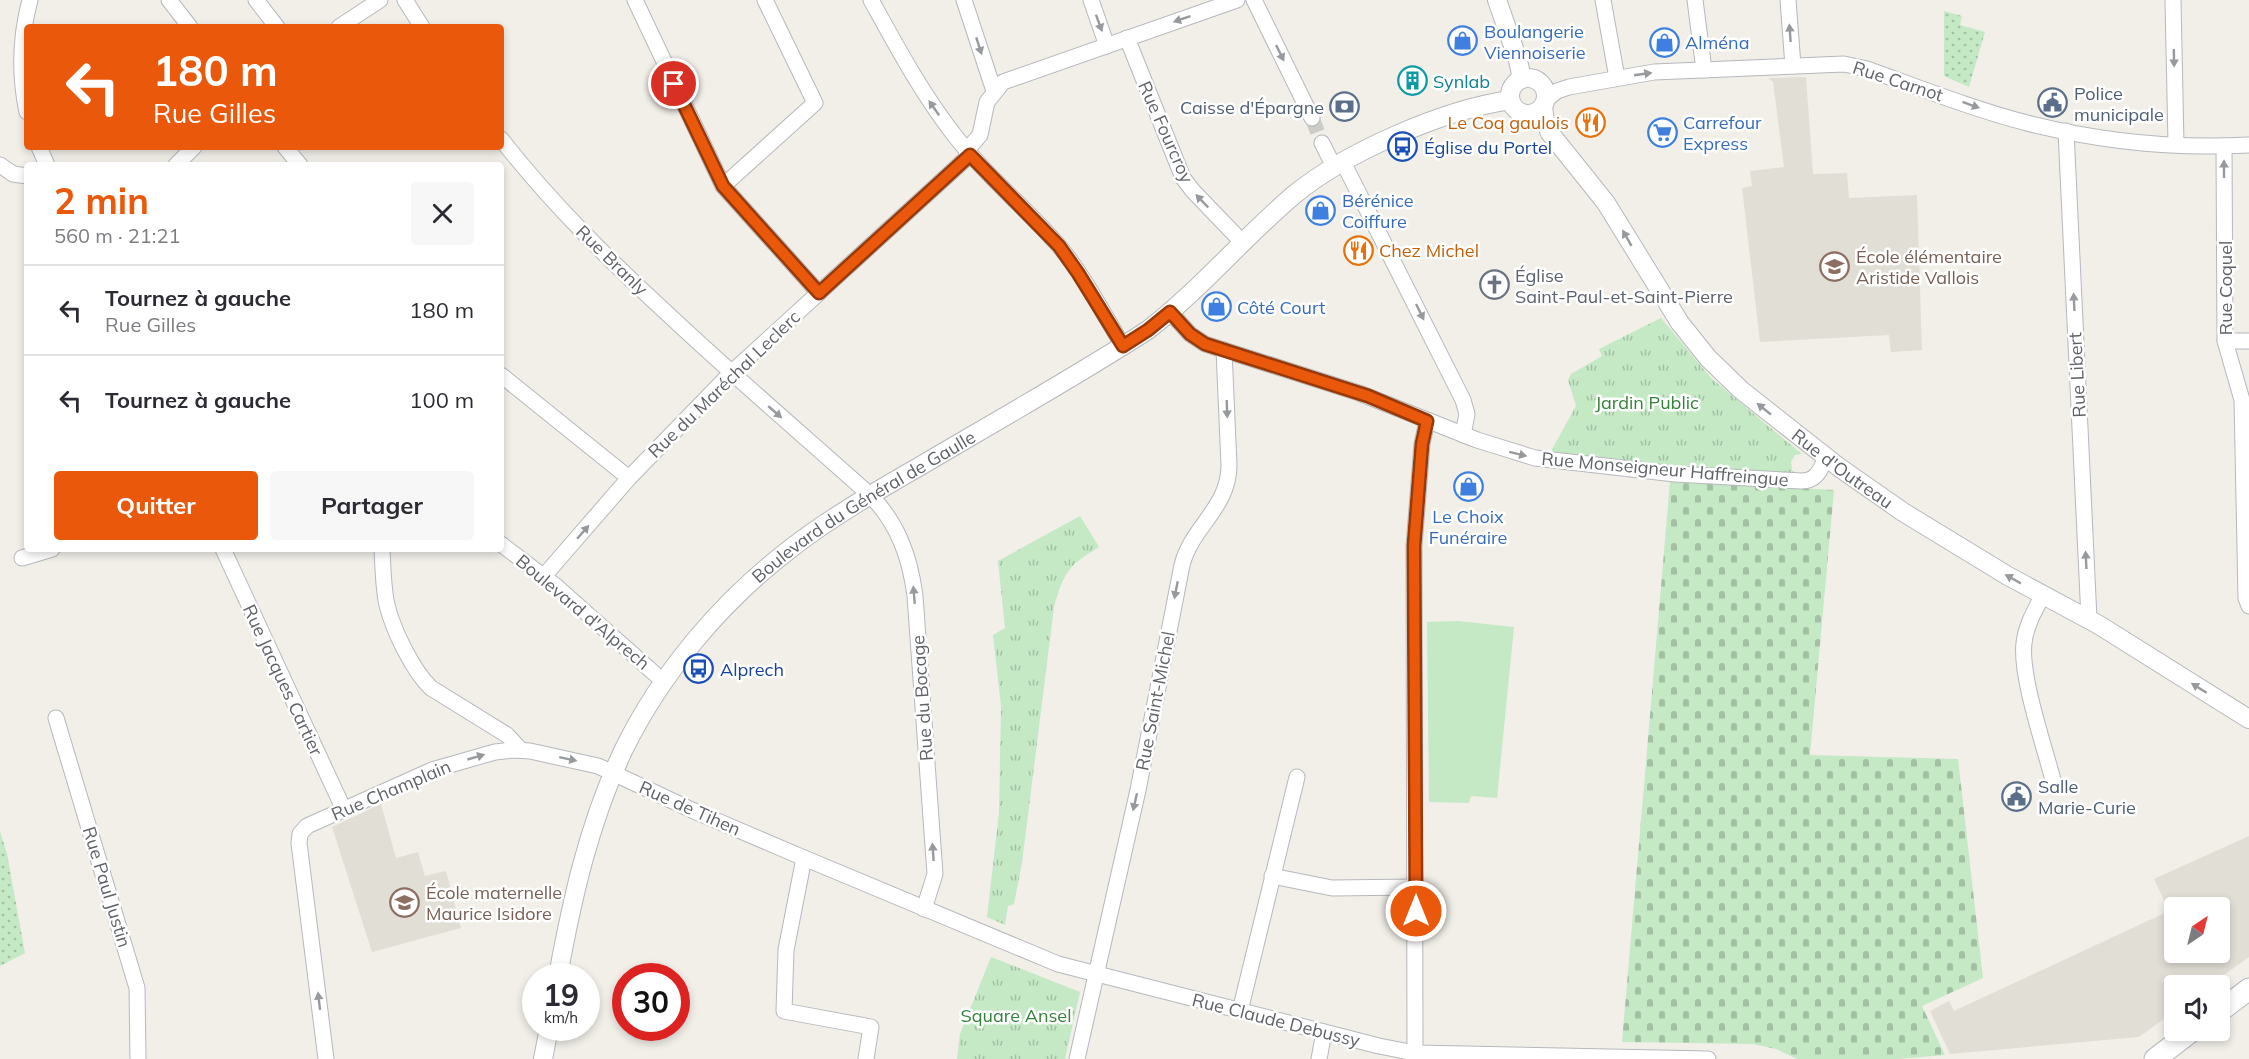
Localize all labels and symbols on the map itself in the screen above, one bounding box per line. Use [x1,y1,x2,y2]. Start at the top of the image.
one-way arrow [1095,14,1104,32]
one-way arrow [1173,15,1191,25]
place label: Boulangerie Viennoiserie [1484,20,1586,64]
one-way arrow [1786,23,1795,42]
shop icon: Boulangerie Viennoiserie [1447,25,1479,57]
shop icon: Alména [1648,26,1680,58]
place label: Alména [1685,31,1749,54]
one-way arrow [975,37,984,55]
one-way arrow [1275,44,1284,61]
one-way arrow [2169,49,2179,68]
street label: Rue Carnot [1850,56,1946,106]
pin [648,58,699,109]
building icon: Synlab [1396,65,1428,97]
one-way arrow [1633,69,1652,78]
place label: Synlab [1433,70,1490,93]
street label: Rue Fourcroy [1133,77,1199,187]
place label: Police municipale [2074,82,2164,126]
public building icon: Police municipale [2037,87,2069,119]
bank icon: Caisse d'Épargne [1329,91,1361,123]
place label: Caisse d'Épargne [1180,96,1324,119]
one-way arrow [1962,100,1980,110]
one-way arrow [928,101,940,117]
restaurant icon: Le Coq gaulois [1574,106,1606,138]
place label: Le Coq gaulois [1448,111,1569,134]
place label: Carrefour Express [1683,111,1762,155]
supermarket icon: Carrefour Express [1646,116,1678,148]
bus stop icon: Église du Portel [1387,131,1419,163]
place label: Église du Portel [1424,136,1552,159]
one-way arrow [2219,160,2229,179]
place label: Bérénice Coiffure [1342,189,1414,233]
one-way arrow [1195,194,1209,209]
shop icon: Bérénice Coiffure [1305,194,1337,226]
street label: Rue Branly [571,220,653,300]
one-way arrow [1622,230,1633,246]
restaurant icon: Chez Michel [1342,234,1374,266]
place label: Chez Michel [1379,239,1479,262]
street label: Rue Coquel [2214,241,2237,335]
place label: École élémentaire Aristide Vallois [1856,245,2002,289]
school or university icon: École élémentaire Aristide Vallois [1819,250,1851,282]
place label: Église Saint-Paul-et-Saint-Pierre [1515,264,1733,308]
church icon: Église Saint-Paul-et-Saint-Pierre [1478,269,1510,301]
shop icon: Côté Court [1200,291,1232,323]
one-way arrow [2069,293,2078,312]
place label: Côté Court [1237,296,1325,319]
one-way arrow [1414,303,1424,321]
street label: Rue du Maréchal Leclerc [643,305,805,463]
street label: Rue Libert [2063,332,2091,418]
park label: Jardin Public [1595,391,1699,414]
one-way arrow [1222,399,1231,418]
one-way arrow [1756,402,1772,415]
one-way arrow [767,405,783,418]
street label: Rue d'Outreau [1788,423,1898,513]
street label: Boulevard du Général de Gaulle [747,425,979,587]
street label: Rue Monseigneur Haffreingue [1540,447,1790,491]
one-way arrow [1509,450,1527,459]
shop icon: Le Choix Funéraire [1452,471,1484,503]
place label: Le Choix Funéraire [1429,505,1507,549]
one-way arrow [576,525,589,540]
street label: Boulevard d'Alprech [511,549,655,675]
one-way arrow [2081,551,2090,570]
one-way arrow [2004,574,2021,584]
one-way arrow [1171,581,1180,600]
one-way arrow [909,585,919,604]
street label: Rue Jacques Cartier [238,601,328,760]
street label: Rue Saint-Michel [1130,629,1180,773]
street label: Rue du Bocage [906,634,938,762]
bus stop icon: Alprech [683,653,715,685]
place label: Alprech [720,658,784,681]
one-way arrow [2191,682,2208,693]
one-way arrow [467,752,485,761]
street label: Rue Champlain [328,755,454,825]
one-way arrow [559,755,578,764]
street label: Rue de Tihen [636,775,744,841]
place label: Salle Marie-Curie [2038,775,2136,819]
public building icon: Salle Marie-Curie [2001,780,2033,812]
one-way arrow [1130,793,1139,812]
street label: Rue Paul Justin [78,824,136,950]
one-way arrow [928,843,938,862]
position arrow [1384,879,1448,943]
place label: École maternelle Maurice Isidore [426,881,562,925]
school or university icon: École maternelle Maurice Isidore [389,886,421,918]
north arrow [2164,897,2230,963]
speed limit sign: 30 [612,963,690,1041]
street label: Rue Claude Debussy [1190,988,1363,1052]
one-way arrow [314,991,324,1010]
park label: Square Ansel [961,1004,1071,1027]

